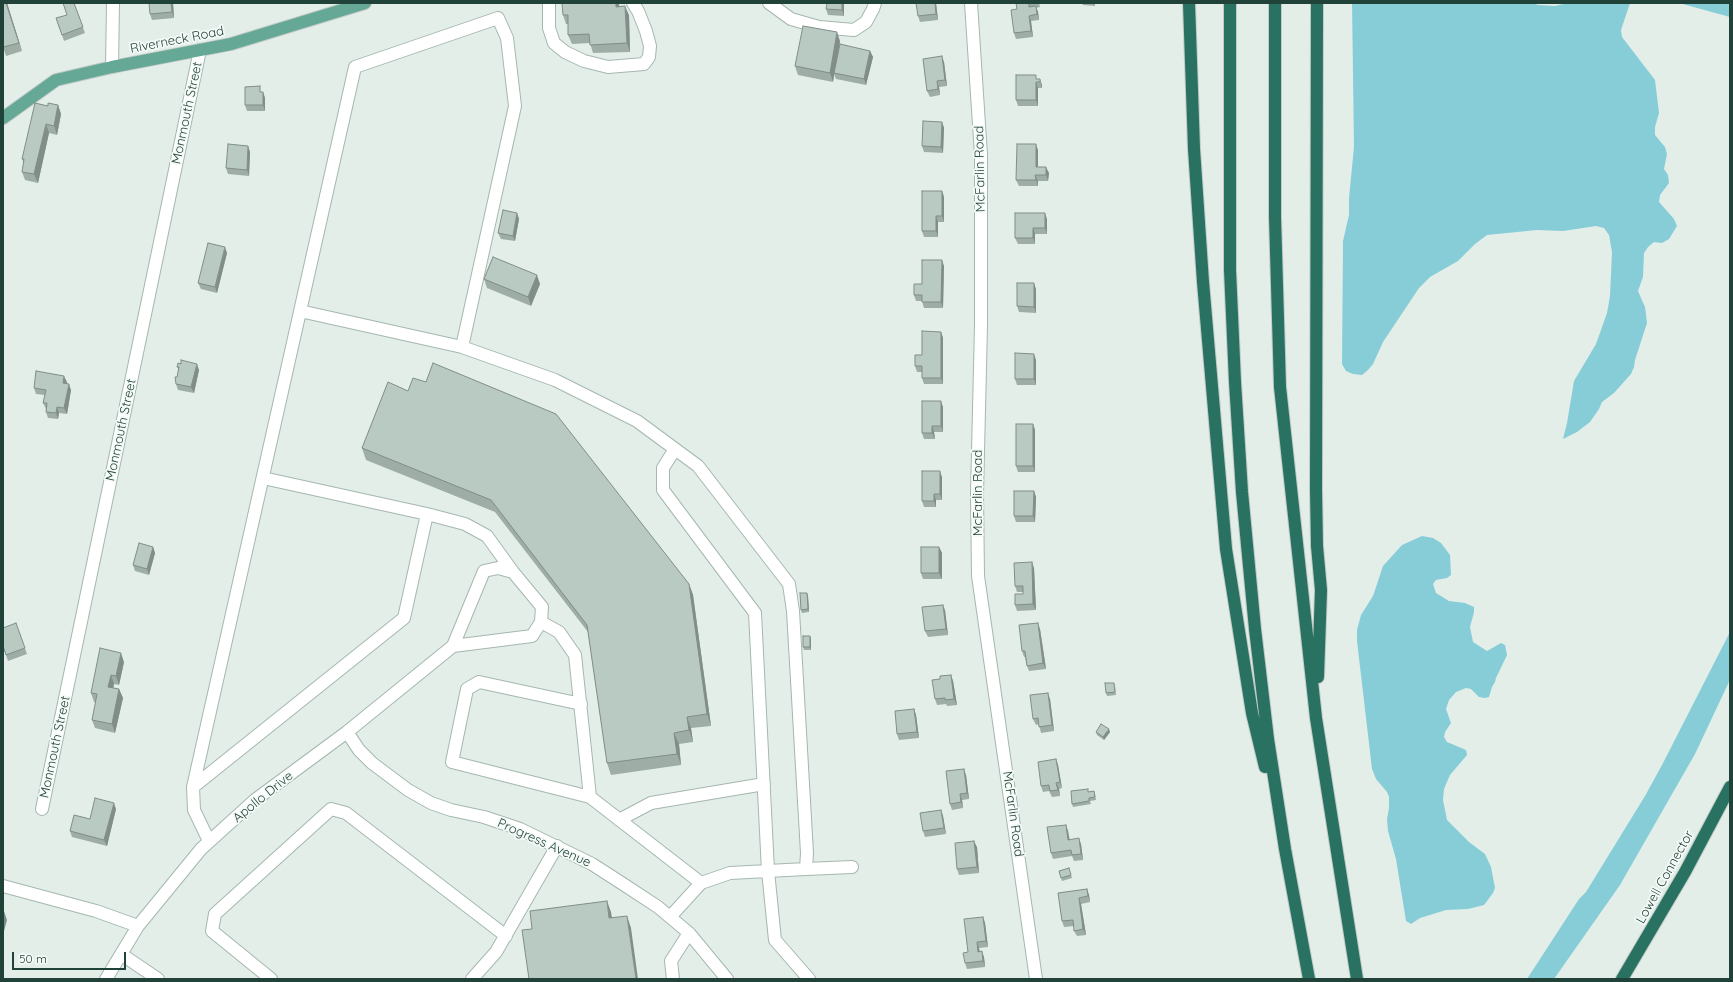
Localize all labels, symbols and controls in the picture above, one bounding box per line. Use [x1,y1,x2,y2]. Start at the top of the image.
street label: Riverneck Road [129,23,225,57]
street label: Monmouth Street [169,60,205,166]
street label: McFarlin Road [971,126,989,212]
street label: Monmouth Street [103,377,139,483]
street label: McFarlin Road [970,450,986,536]
street label: Monmouth Street [37,694,73,800]
street label: Apollo Drive [230,768,296,826]
street label: McFarlin Road [999,770,1027,858]
street label: Progress Avenue [495,815,593,871]
street label: Lowell Connector [1633,828,1697,926]
scale bar [14,944,128,970]
text: 50 m [19,951,47,966]

